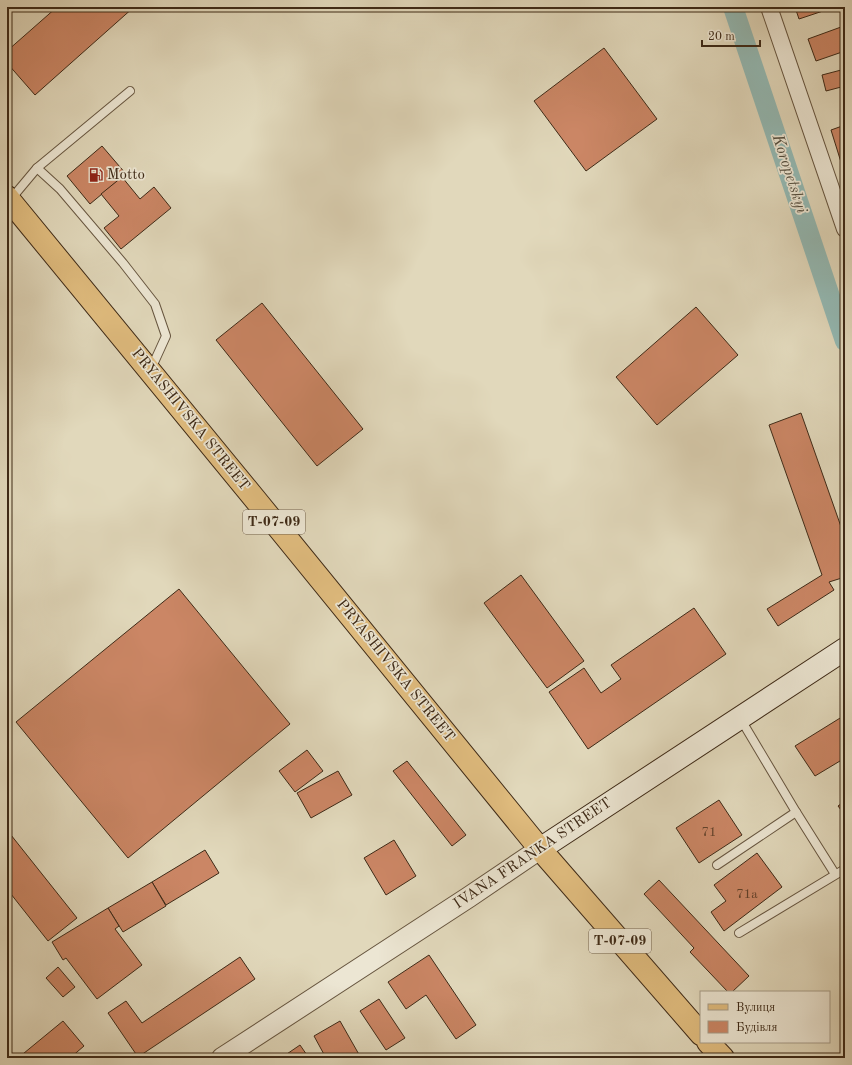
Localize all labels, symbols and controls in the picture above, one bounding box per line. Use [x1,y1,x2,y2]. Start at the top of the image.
scale bar [702,22,760,48]
text: 20 m [708,31,735,43]
water label: Koropetskyi [768,131,810,216]
fuel station icon: Motto [88,167,104,183]
place label: Motto [107,168,145,183]
street label: PRYASHIVSKA STREET [128,346,252,494]
road number: Т-07-09 [243,510,305,534]
street label: PRYASHIVSKA STREET [333,597,457,745]
street label: IVANA FRANKA STREET [451,796,615,912]
house number: 71 [701,826,717,839]
house number: 71а [736,888,758,901]
road number: Т-07-09 [589,929,651,953]
legend [700,991,830,1043]
text: Вулиця [736,1002,775,1014]
text: Будівля [736,1021,778,1034]

